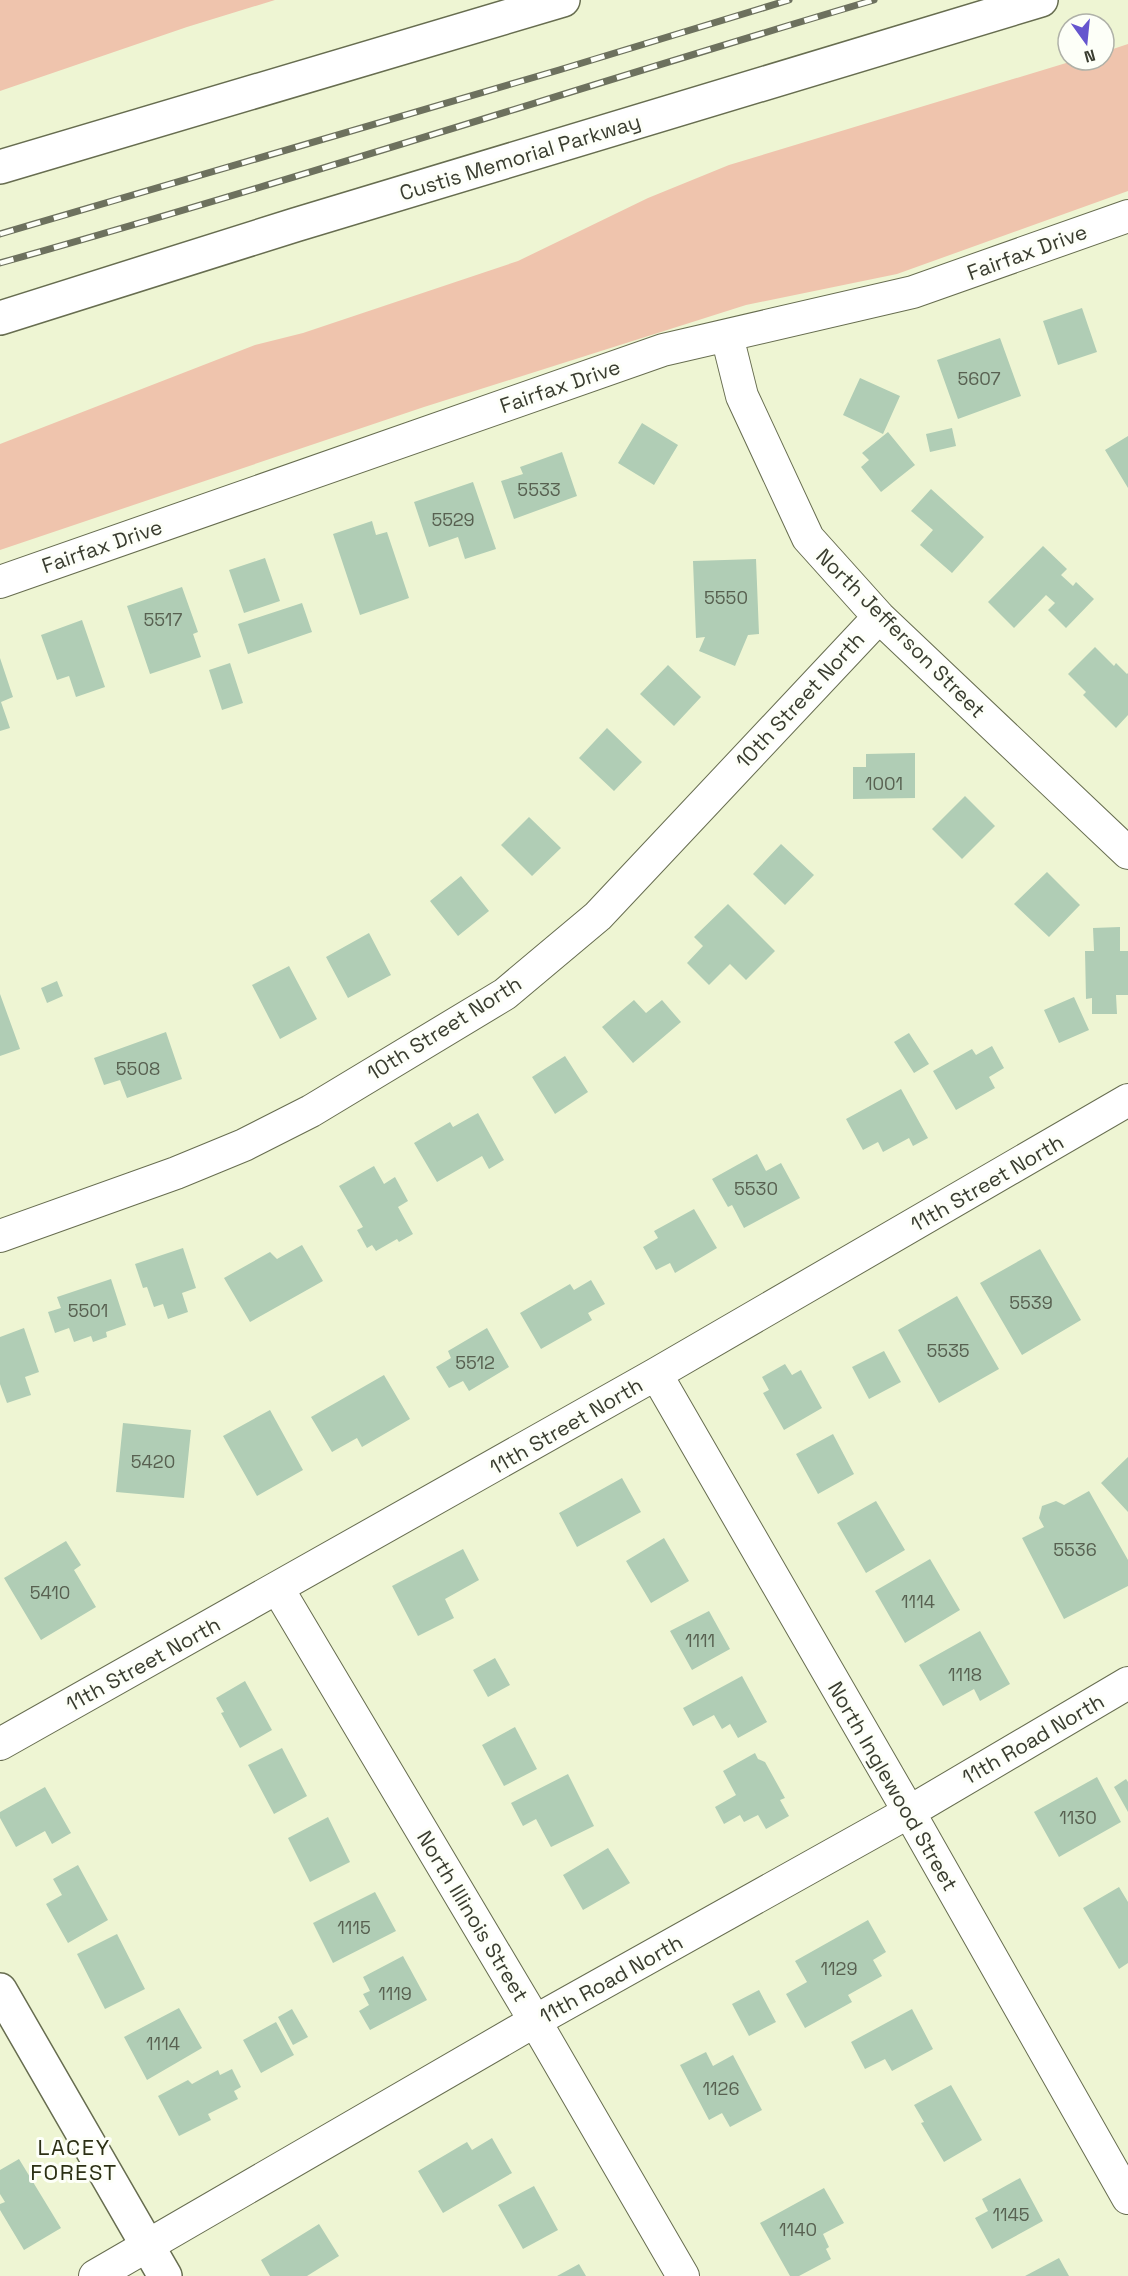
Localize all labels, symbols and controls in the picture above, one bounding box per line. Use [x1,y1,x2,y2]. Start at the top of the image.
north arrow [1056,12,1116,72]
text: N [1082,44,1098,68]
street label: Custis Memorial Parkway [396,107,644,207]
street label: Fairfax Drive [963,218,1091,286]
street label: Fairfax Drive [496,353,624,419]
house number: 5607 [957,367,1001,390]
house number: 5533 [517,478,561,501]
house number: 5529 [431,508,475,531]
street label: Fairfax Drive [38,513,166,579]
street label: North Jefferson Street [811,543,991,723]
house number: 5550 [704,586,748,609]
house number: 5517 [144,608,182,631]
street label: 10th Street North [730,626,870,774]
house number: 1001 [865,772,903,795]
street label: 10th Street North [362,970,526,1086]
house number: 5508 [116,1057,160,1080]
street label: 11th Street North [906,1128,1068,1238]
house number: 5530 [734,1177,778,1200]
house number: 5539 [1009,1291,1053,1314]
house number: 5501 [68,1299,108,1322]
house number: 5535 [926,1339,970,1362]
house number: 5512 [455,1351,495,1374]
street label: 11th Street North [485,1371,647,1481]
house number: 5420 [131,1450,175,1473]
house number: 5536 [1053,1538,1097,1561]
house number: 5410 [30,1581,70,1604]
house number: 1114 [901,1590,935,1613]
street label: 11th Street North [61,1610,225,1718]
house number: 1111 [685,1629,715,1652]
house number: 1118 [948,1663,982,1686]
street label: North Inglewood Street [822,1677,964,1895]
street label: 11th Road North [957,1687,1109,1791]
house number: 1130 [1059,1806,1097,1829]
street label: North Illinois Street [411,1825,535,2007]
house number: 1115 [337,1916,371,1939]
street label: 11th Road North [535,1928,687,2030]
house number: 1129 [821,1957,857,1980]
house number: 1119 [378,1982,412,2005]
house number: 1114 [146,2032,180,2055]
house number: 1126 [703,2077,739,2100]
district label: LACEY FOREST [30,2133,118,2186]
house number: 1145 [992,2203,1030,2226]
house number: 1140 [779,2218,817,2241]

